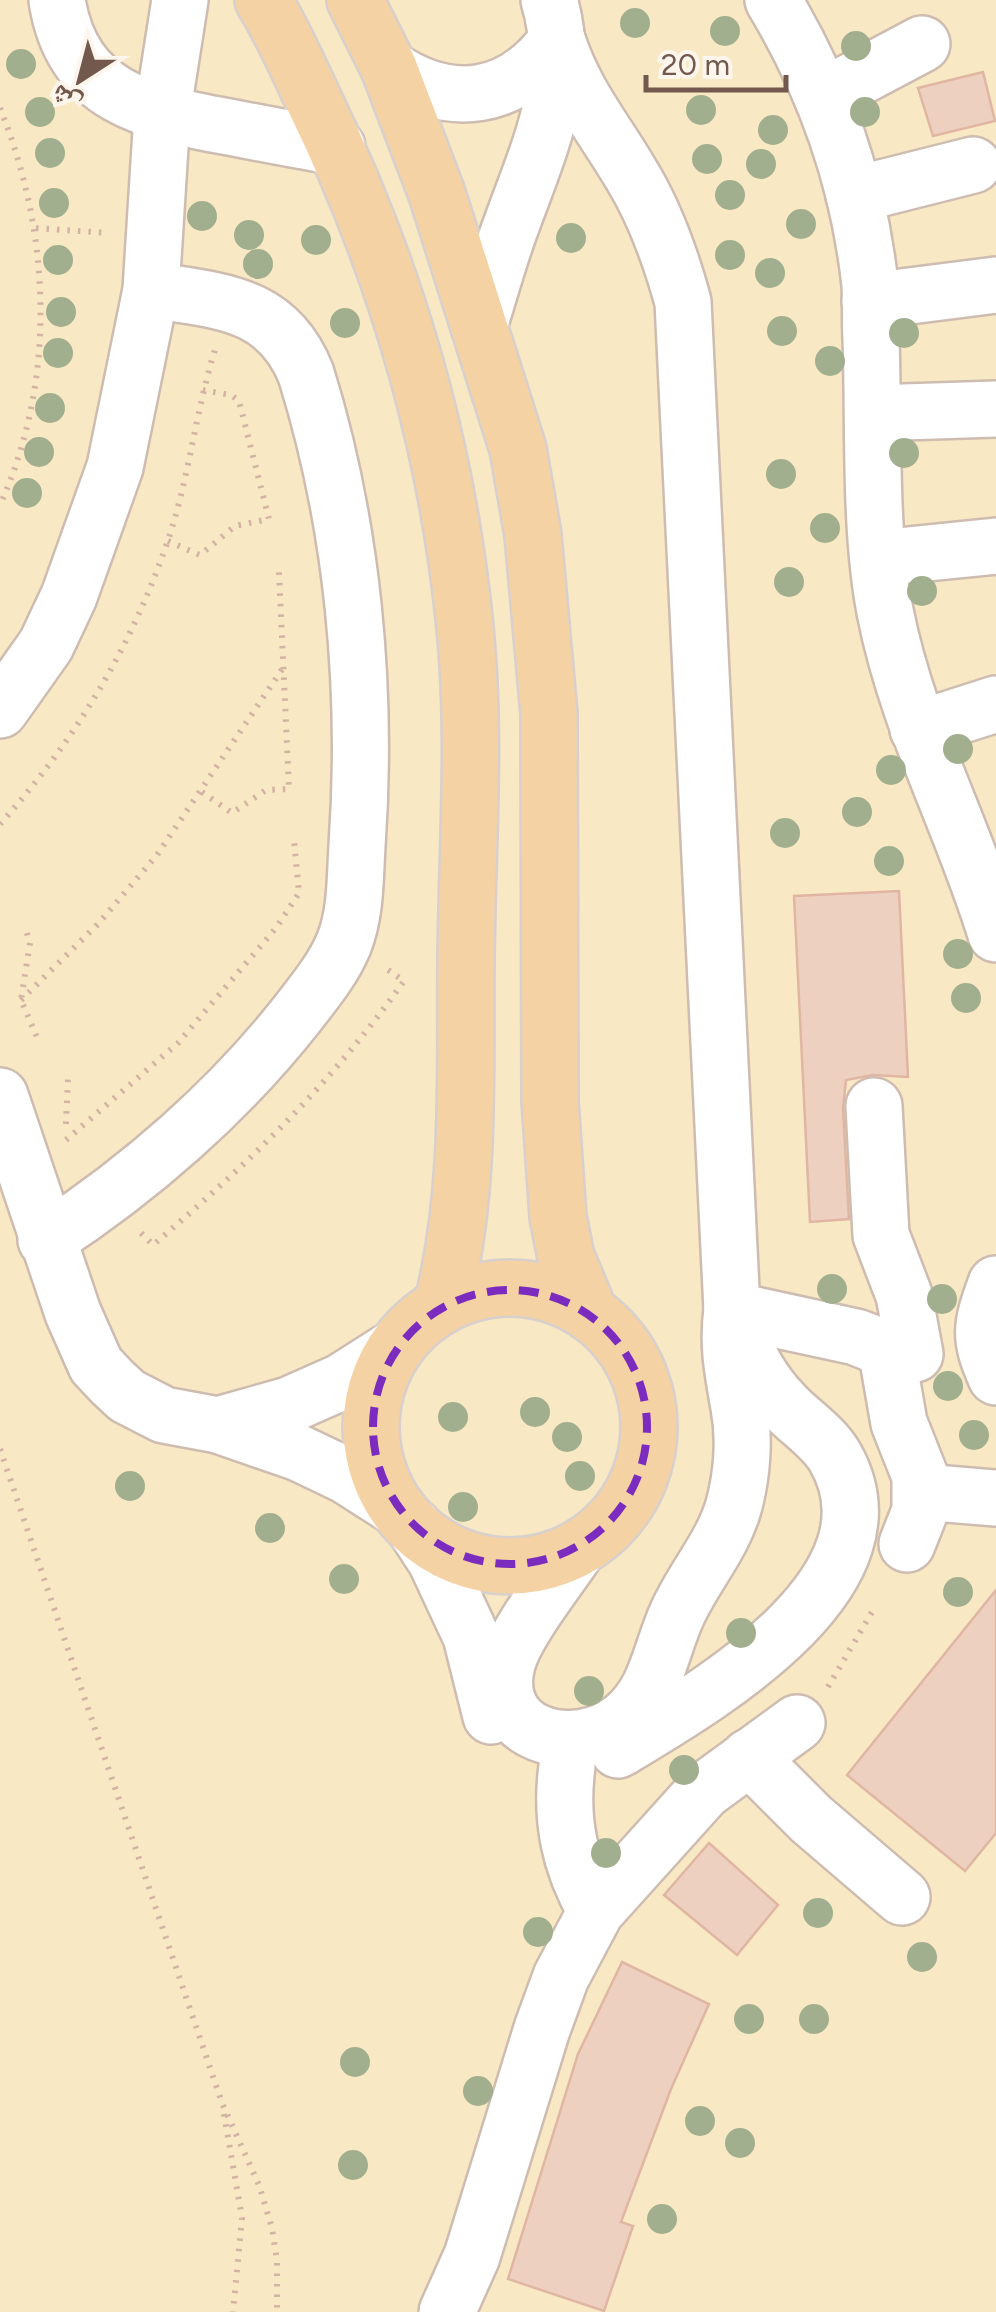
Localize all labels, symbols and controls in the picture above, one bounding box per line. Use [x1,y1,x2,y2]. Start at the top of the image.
north arrow [30,30,130,130]
scale bar [646,30,786,92]
text: 20 m [661,46,730,83]
text: ش [43,78,87,123]

